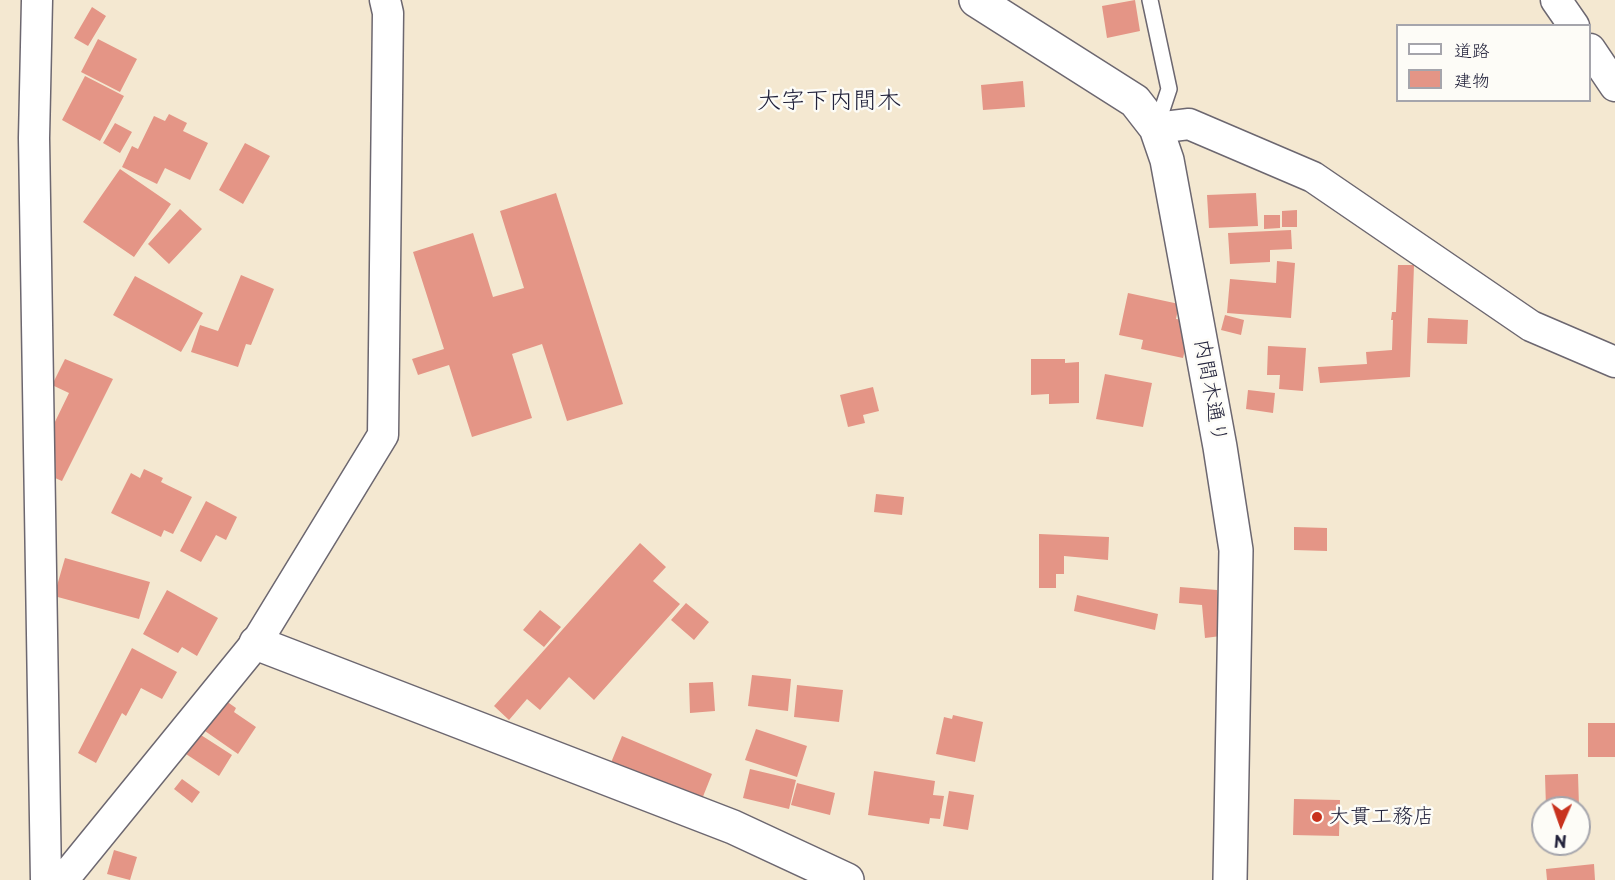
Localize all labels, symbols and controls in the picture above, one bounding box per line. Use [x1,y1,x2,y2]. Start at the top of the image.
legend [1396,24,1591,102]
text: 道路 [1454,36,1490,63]
text: 建物 [1454,66,1490,93]
district label: 大字下内間木 [757,87,901,115]
street label: 内間木通り [1188,337,1232,445]
north arrow [1531,796,1591,856]
place label: 大貫工務店 [1329,804,1434,830]
marker: 大貫工務店 [1310,810,1324,824]
text: N [1554,830,1567,854]

